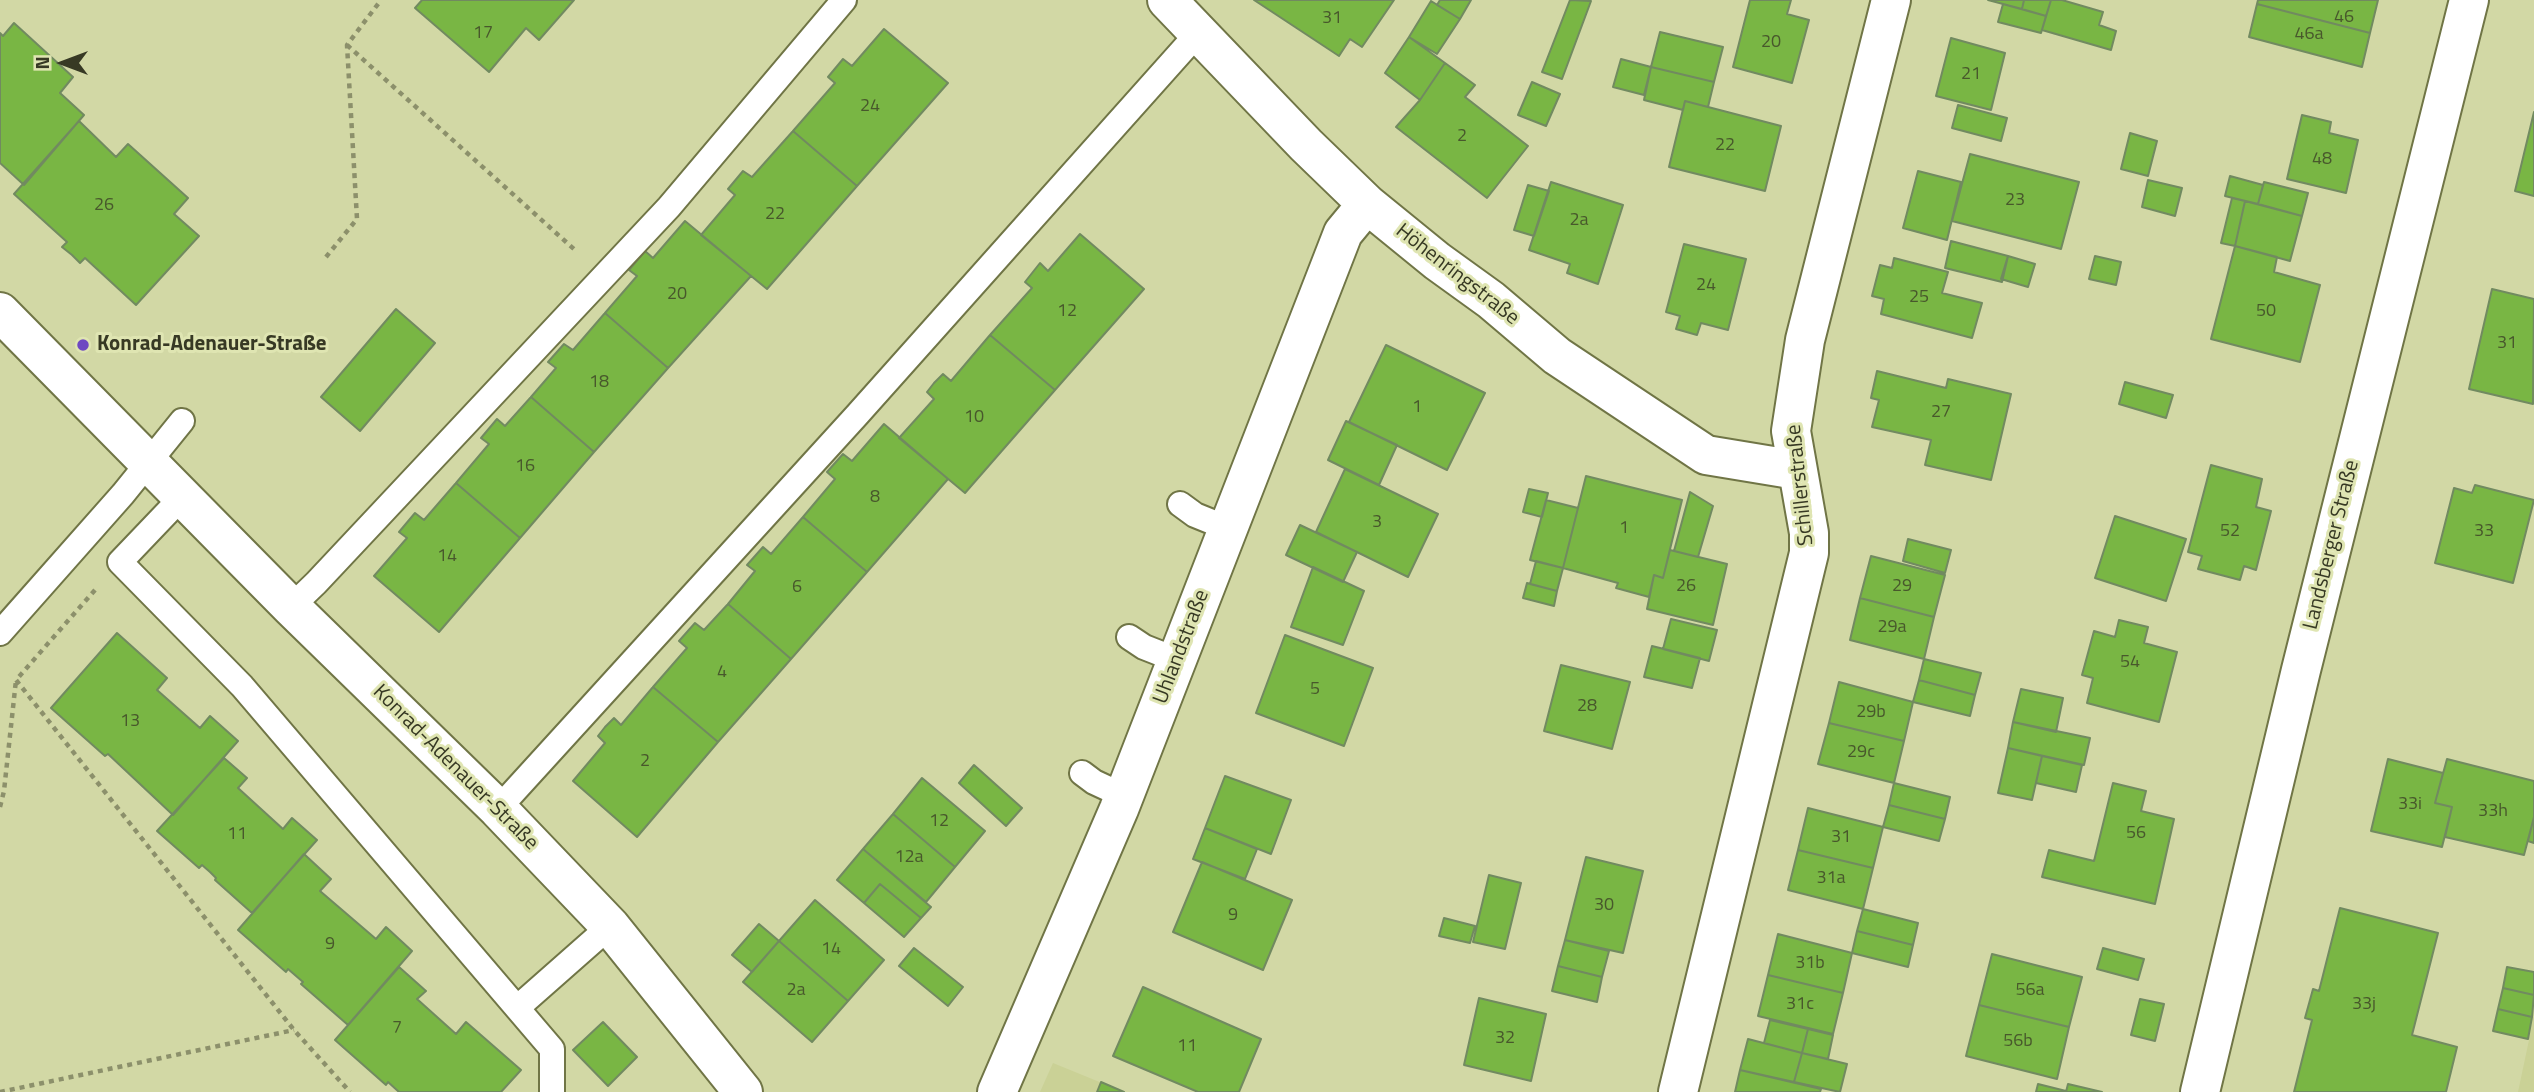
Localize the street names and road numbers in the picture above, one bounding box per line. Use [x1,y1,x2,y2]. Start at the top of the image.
street label: Höhenringstraße [1390,219,1524,331]
street label: Schillerstraße [1782,423,1820,547]
street label: Landsberger Straße [2299,458,2365,632]
street label: Uhlandstraße [1149,586,1215,708]
street label: Konrad-Adenauer-Straße [367,680,543,856]

